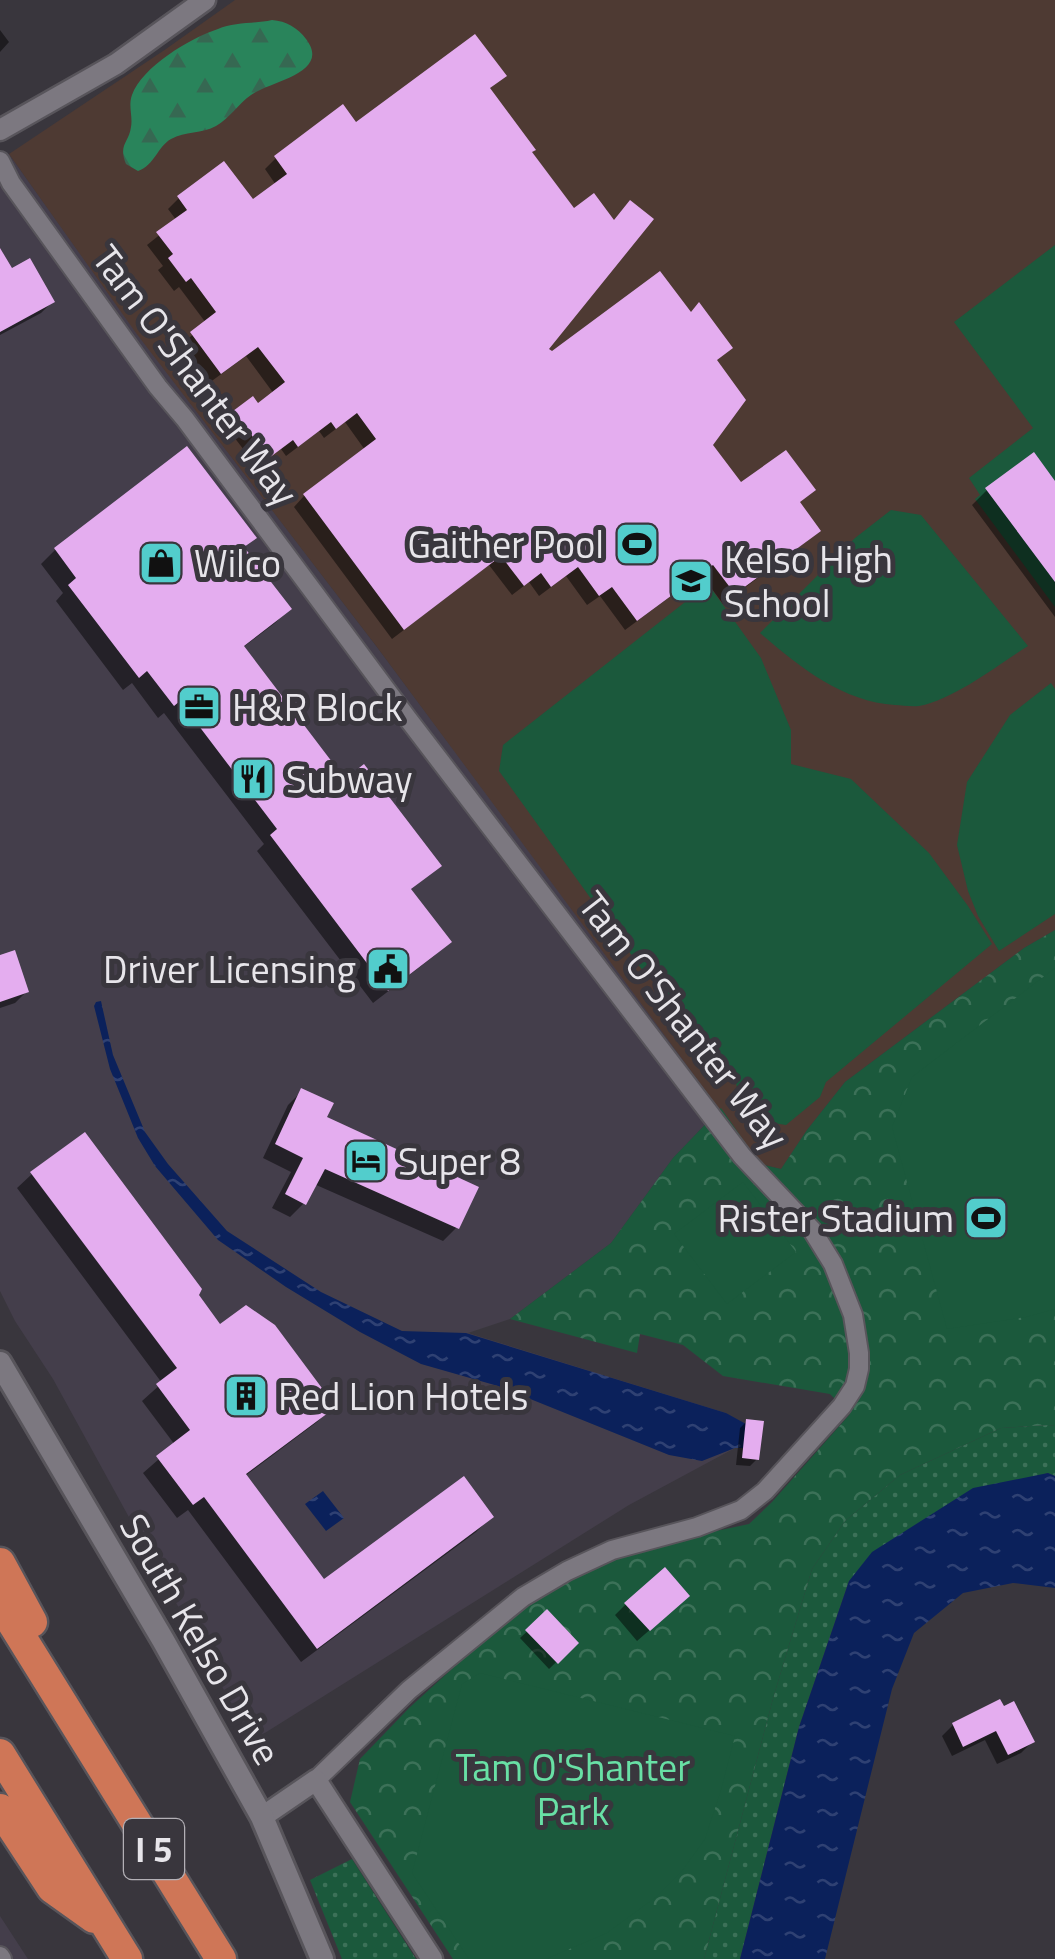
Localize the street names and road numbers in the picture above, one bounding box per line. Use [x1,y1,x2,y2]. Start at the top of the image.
street label: Tam O'Shanter Way [79,232,313,518]
street label: Tam O'Shanter Way [565,879,803,1161]
street label: South Kelso Drive [106,1503,296,1775]
road number: I 5 [124,1819,184,1879]

